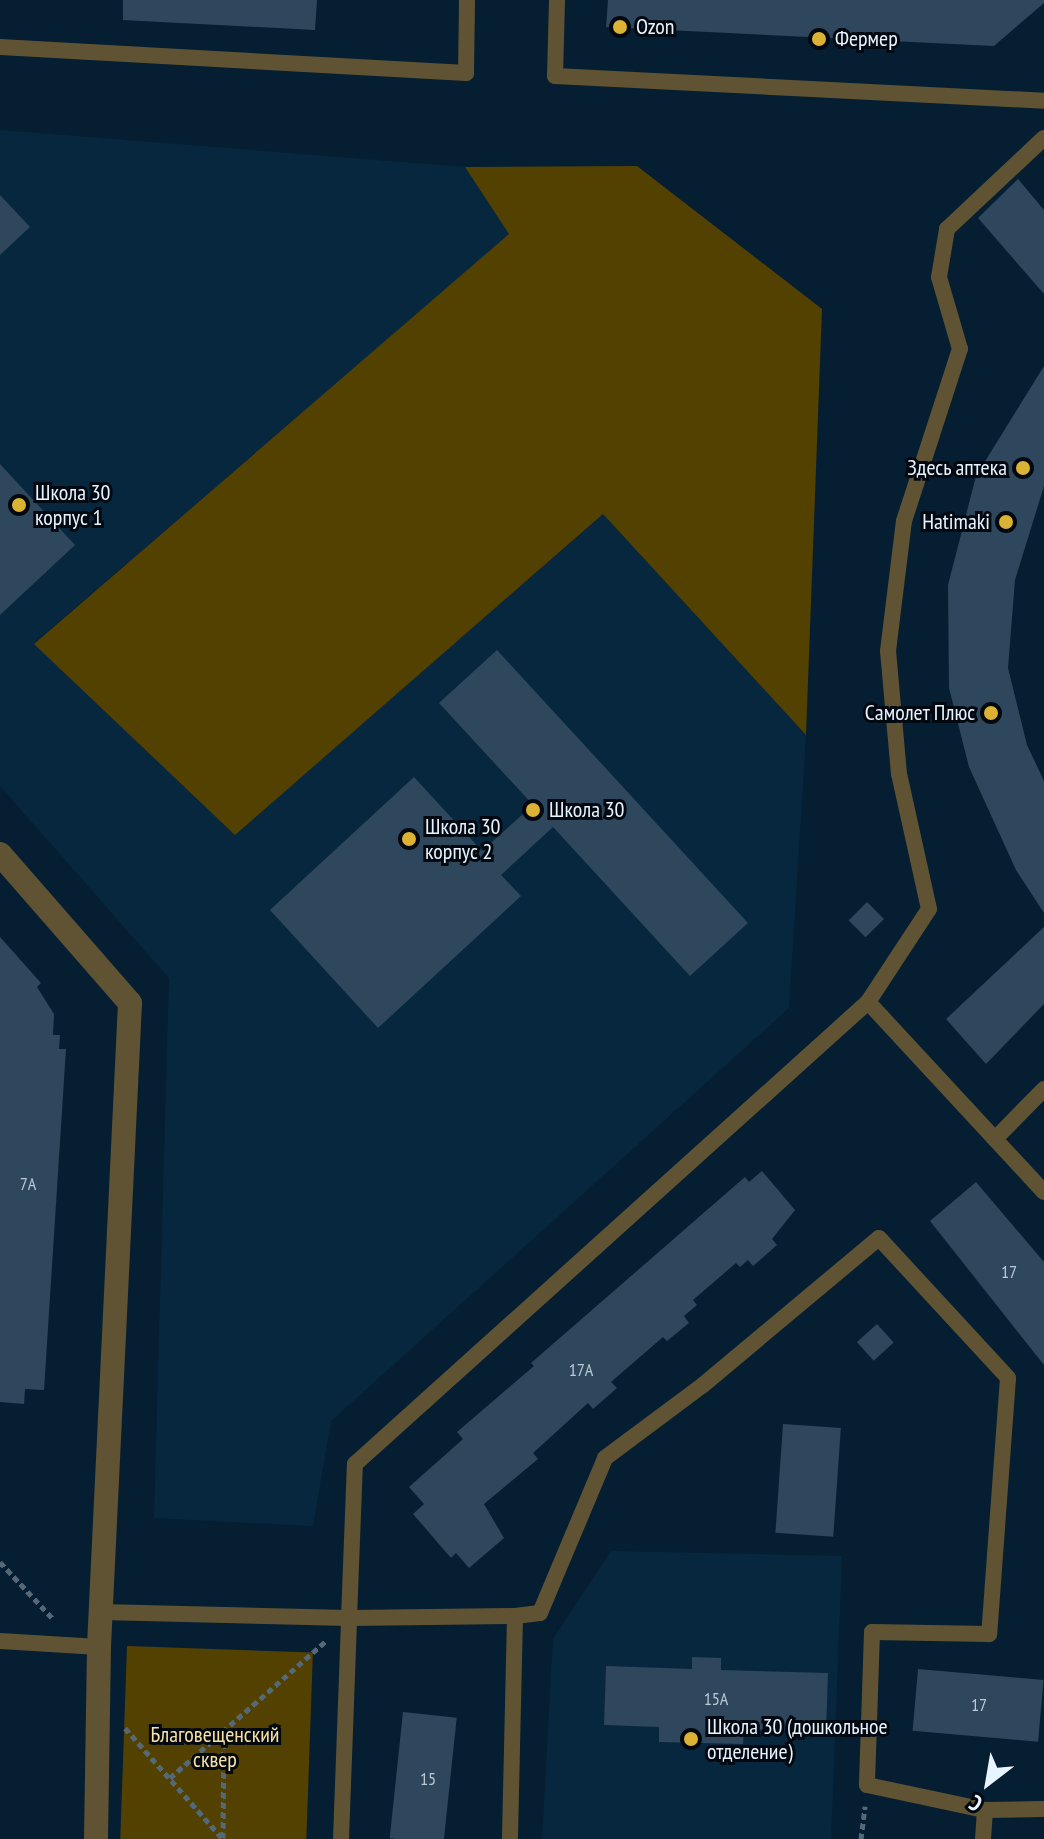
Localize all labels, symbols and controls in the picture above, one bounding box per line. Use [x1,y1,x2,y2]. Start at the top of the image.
place label: Ozon [636,14,675,40]
marker: Ozon [611,18,629,36]
place label: Фермер [835,26,898,52]
marker: Фермер [810,30,828,48]
place label: Здесь аптека [907,455,1007,481]
marker: Здесь аптека [1014,459,1032,477]
place label: Школа 30 корпус 1 [35,479,110,530]
marker: Школа 30 корпус 1 [10,496,28,514]
place label: Hatimaki [922,509,990,535]
marker: Hatimaki [997,513,1015,531]
place label: Самолет Плюс [864,700,975,726]
marker: Самолет Плюс [982,704,1000,722]
place label: Школа 30 [549,797,624,823]
marker: Школа 30 [524,801,542,819]
place label: Школа 30 корпус 2 [425,813,500,864]
marker: Школа 30 корпус 2 [400,830,418,848]
house number: 7А [20,1173,36,1195]
house number: 17 [1001,1261,1017,1283]
house number: 17А [569,1359,593,1381]
house number: 15А [704,1688,728,1710]
house number: 17 [971,1694,987,1716]
place label: Школа 30 (дошкольное отделение) [707,1713,888,1764]
park label: Благовещенский сквер [151,1721,279,1772]
marker: Школа 30 (дошкольное отделение) [682,1730,700,1748]
north arrow [948,1743,1028,1823]
house number: 15 [420,1768,436,1790]
text: С [964,1789,987,1818]

